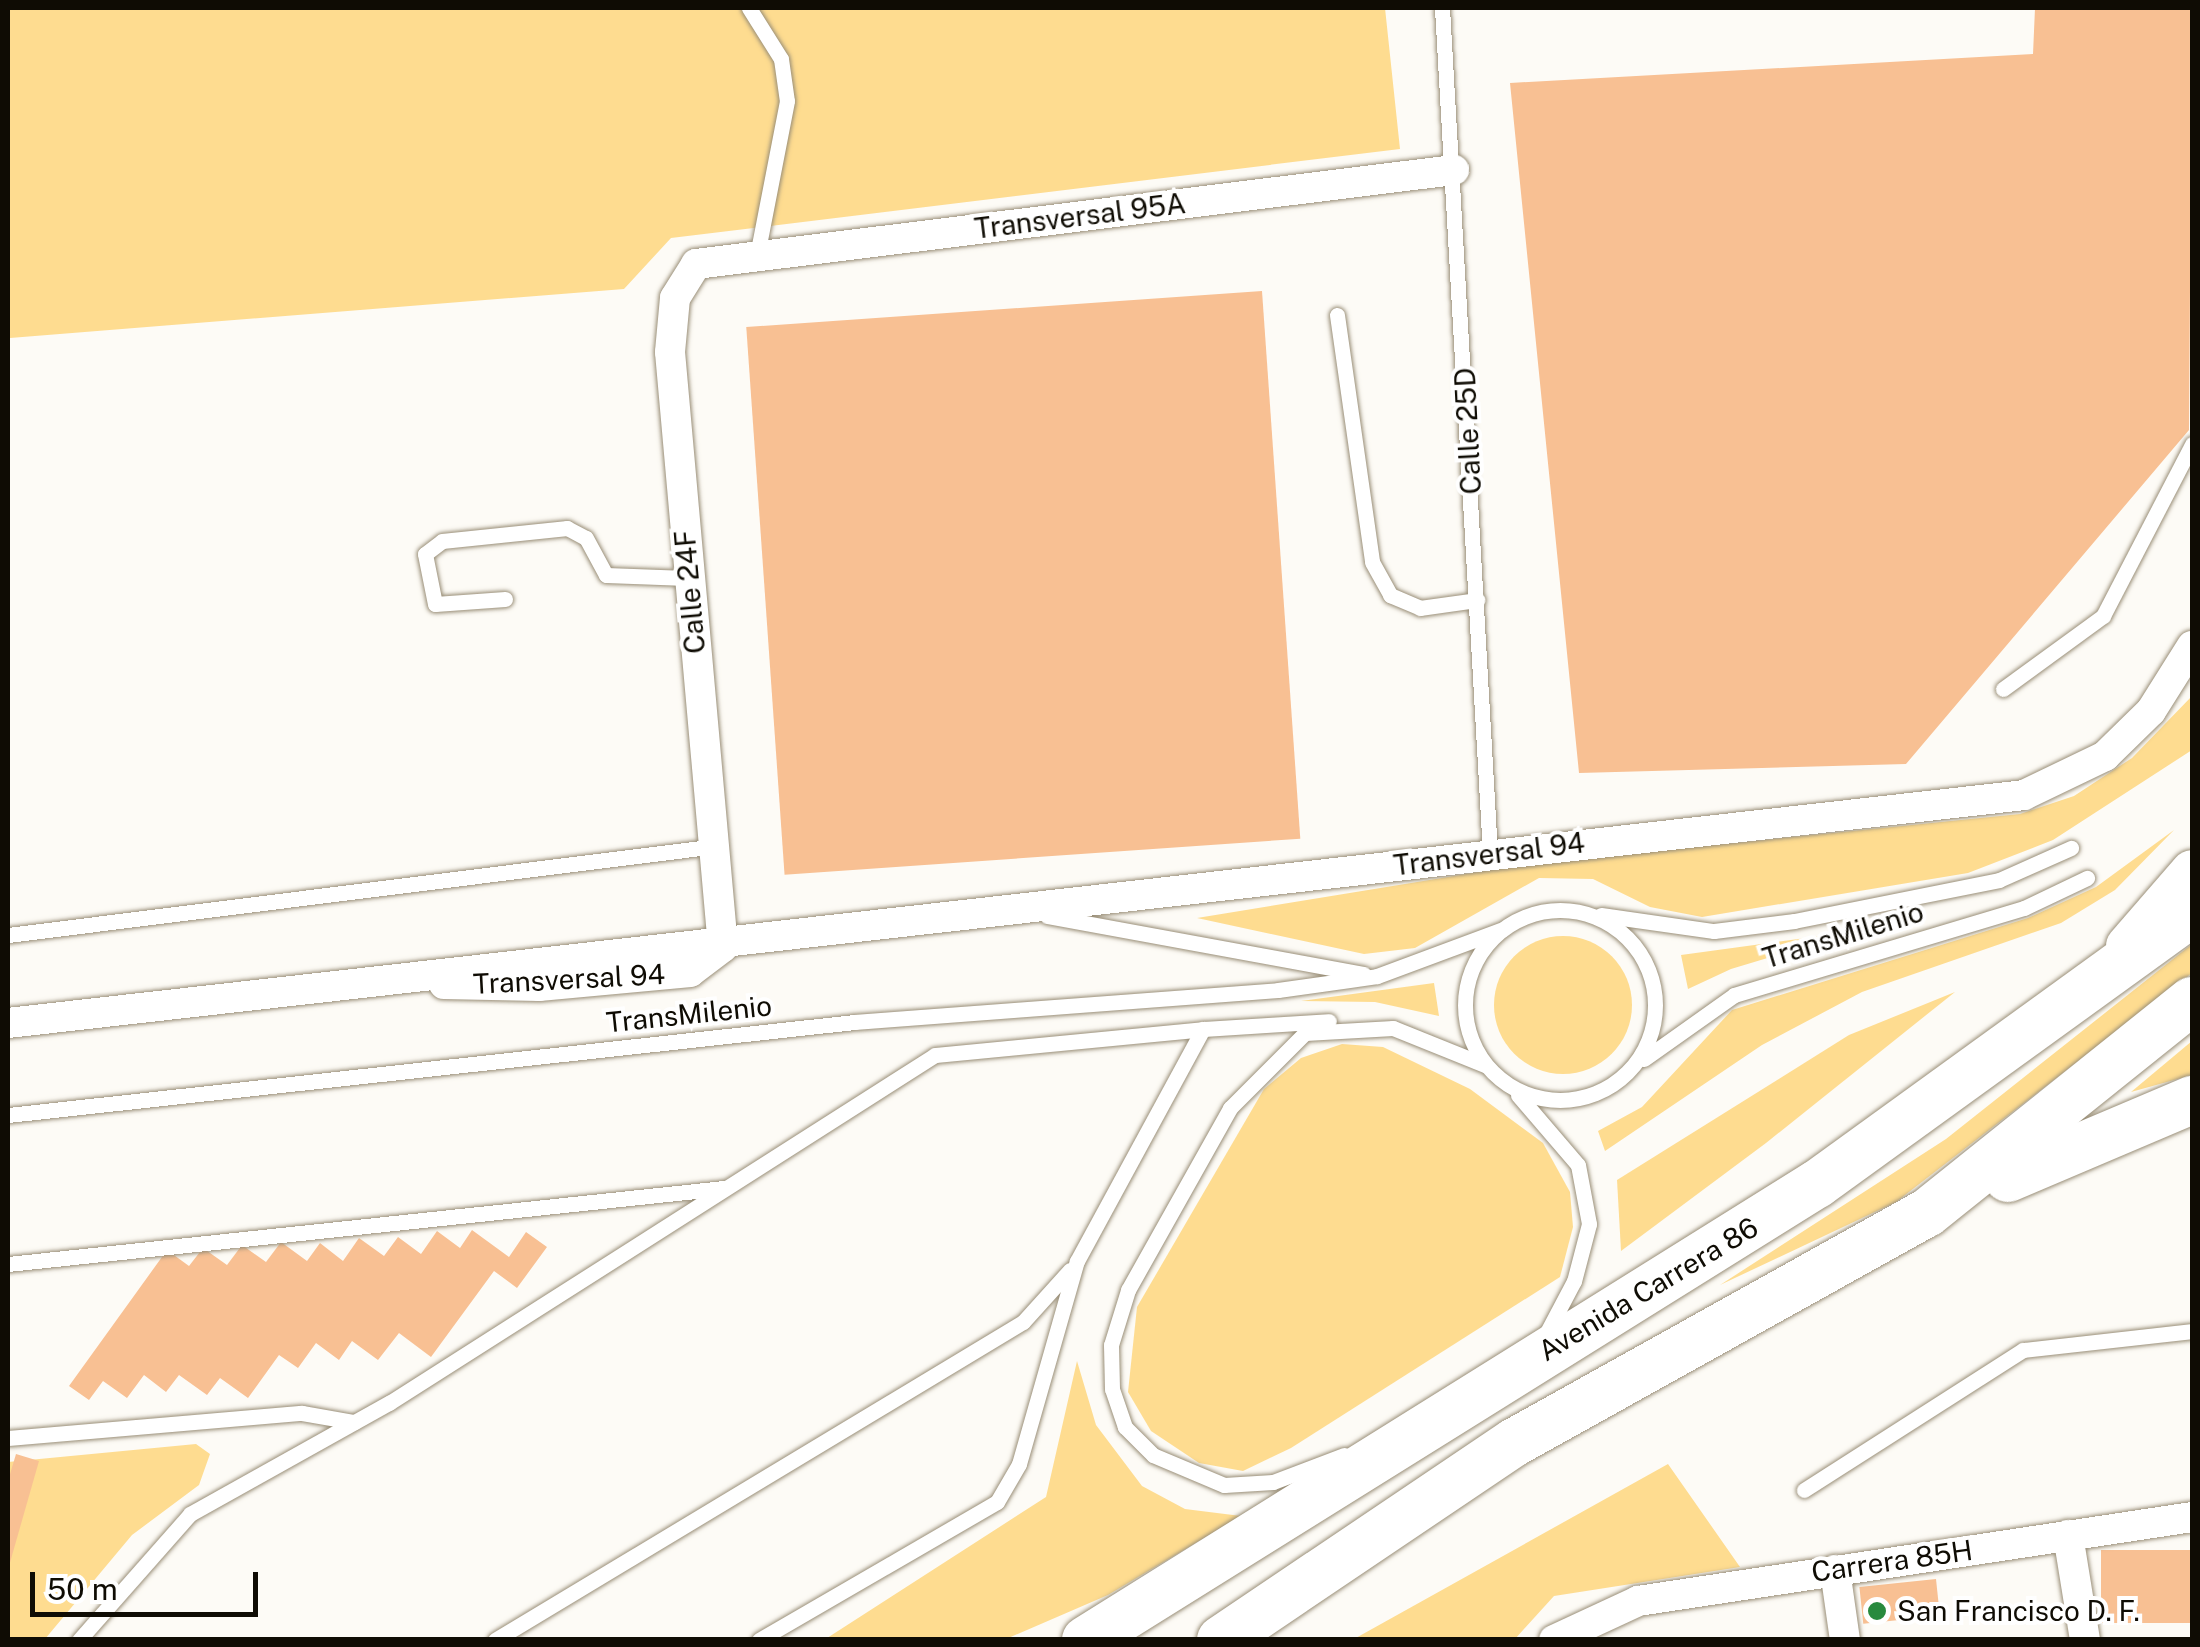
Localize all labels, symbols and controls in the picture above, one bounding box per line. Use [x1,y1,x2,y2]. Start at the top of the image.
street label: Transversal 95A [972,186,1188,246]
street label: Calle 25D [1448,367,1488,495]
street label: Calle 24F [668,529,712,655]
street label: Transversal 94 [1391,826,1587,882]
street label: TransMilenio [1759,895,1927,975]
street label: Transversal 94 [472,957,666,1001]
street label: TransMilenio [605,989,773,1039]
street label: Avenida Carrera 86 [1532,1210,1764,1368]
street label: Carrera 85H [1809,1533,1975,1589]
scale bar [35,1552,262,1614]
text: 50 m [47,1571,118,1607]
place label: San Francisco D. F. [1897,1594,2140,1628]
marker: San Francisco D. F. [1866,1600,1888,1622]

